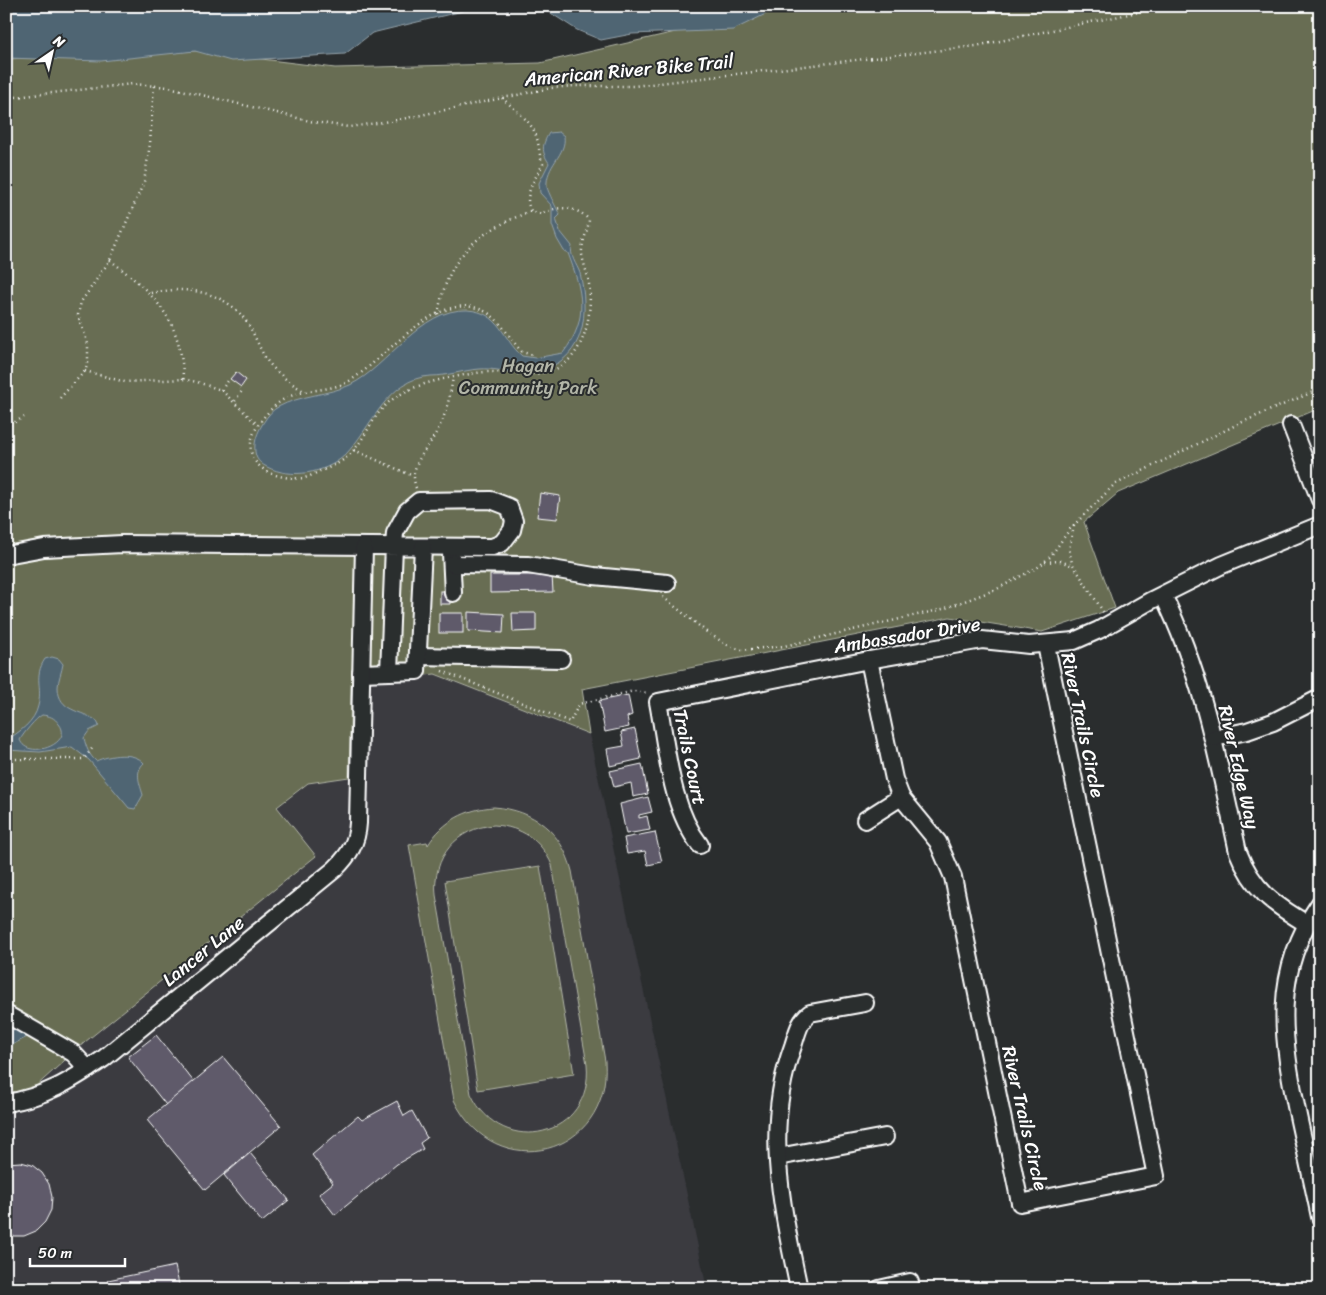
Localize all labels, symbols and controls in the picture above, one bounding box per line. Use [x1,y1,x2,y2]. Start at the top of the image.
north arrow [28,28,78,78]
text: N [47,28,70,55]
street label: American River Bike Trail [522,44,736,96]
park label: Hagan Community Park [459,349,598,404]
street label: Ambassador Drive [830,607,983,663]
street label: River Trails Circle [1052,649,1114,801]
street label: River Edge Way [1209,702,1269,832]
street label: Trails Court [664,706,716,808]
street label: Lancer Lane [154,907,252,995]
street label: River Trails Circle [992,1042,1058,1194]
scale bar [30,1235,125,1267]
text: 50 m [38,1240,73,1266]

